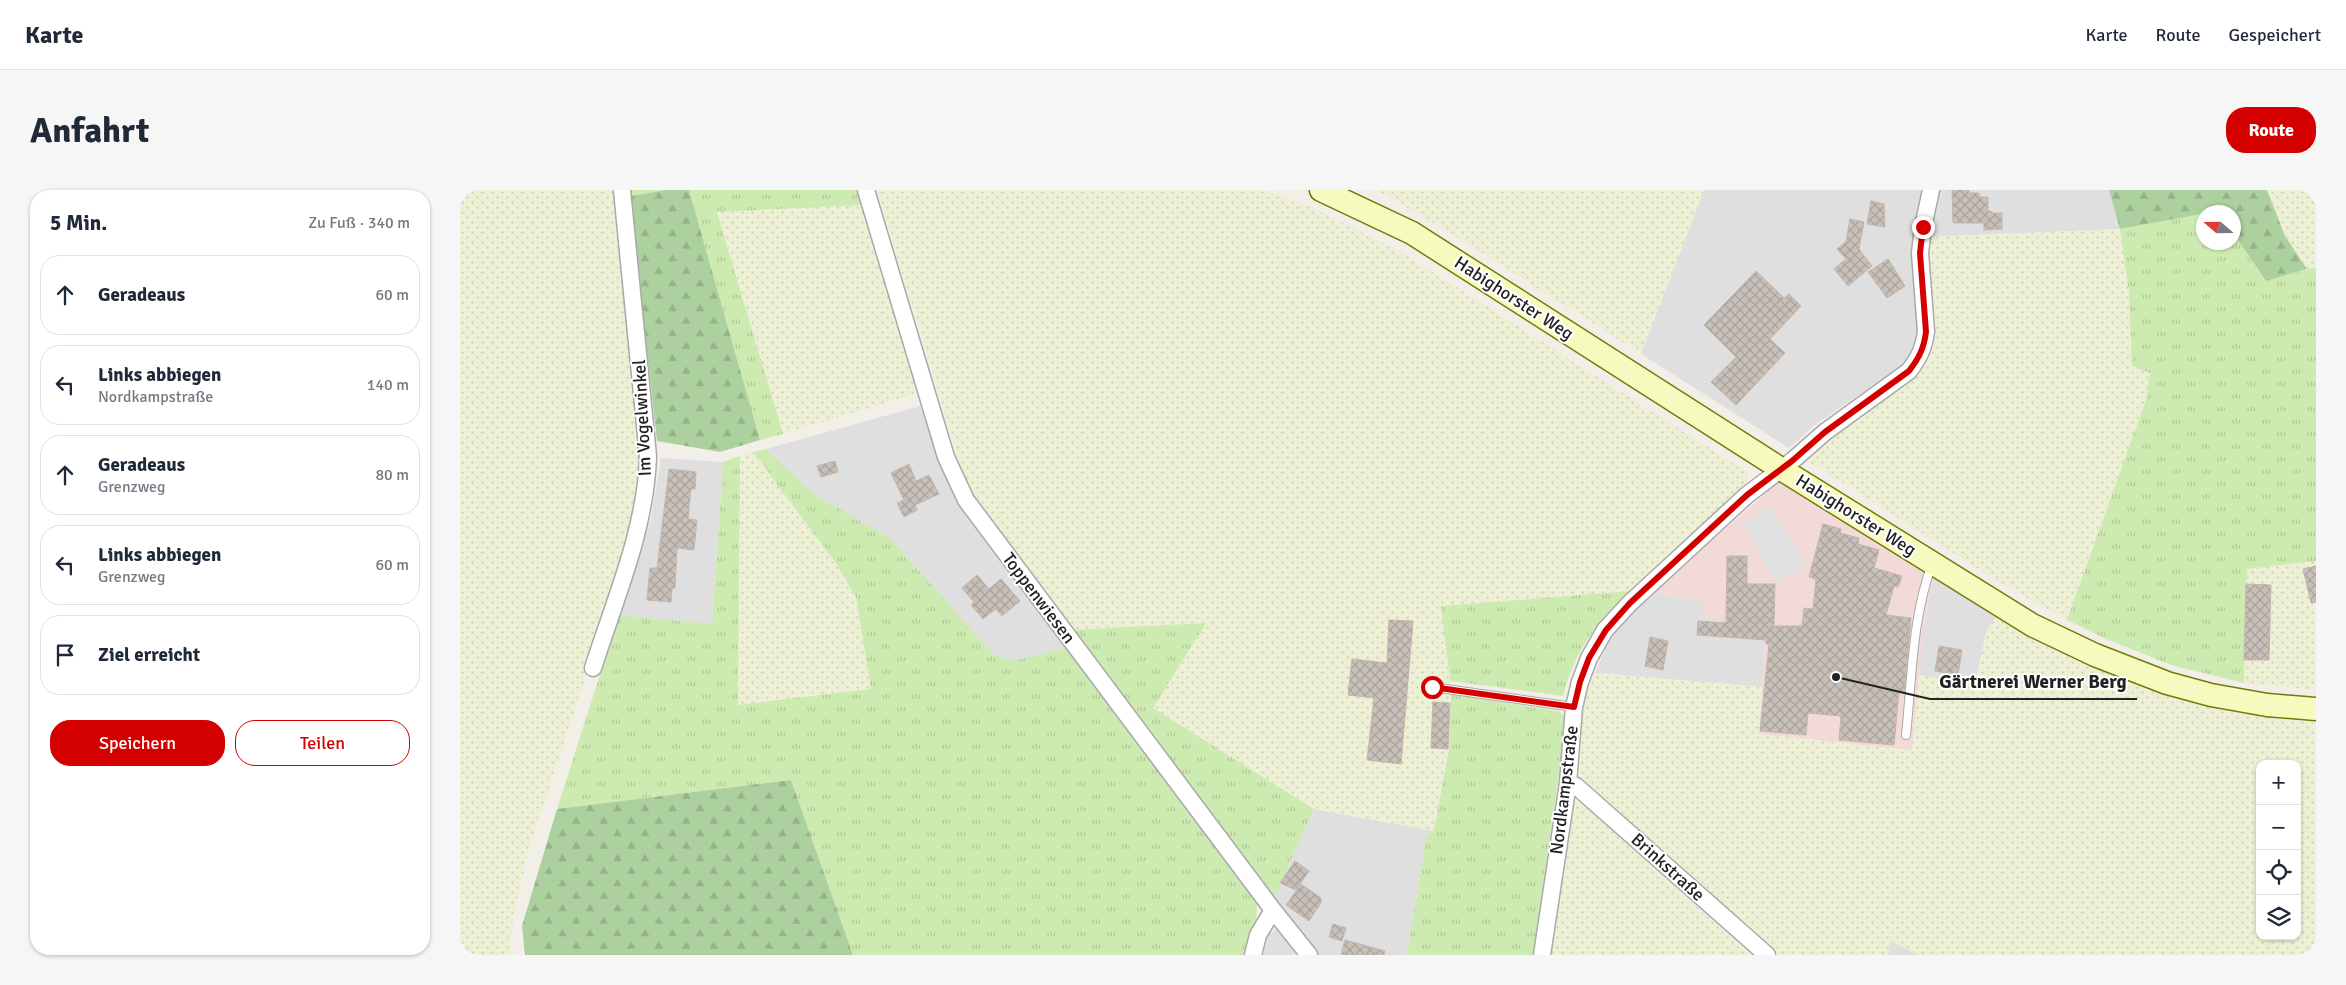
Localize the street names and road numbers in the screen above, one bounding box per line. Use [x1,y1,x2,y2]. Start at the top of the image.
street label: Habighorster Weg [1450,251,1578,345]
street label: Im Vogelwinkel [628,359,656,477]
street label: Habighorster Weg [1792,469,1920,561]
street label: Toppenwiesen [998,548,1080,648]
street label: Nordkampstraße [1545,724,1583,856]
street label: Brinkstraße [1627,828,1709,906]

